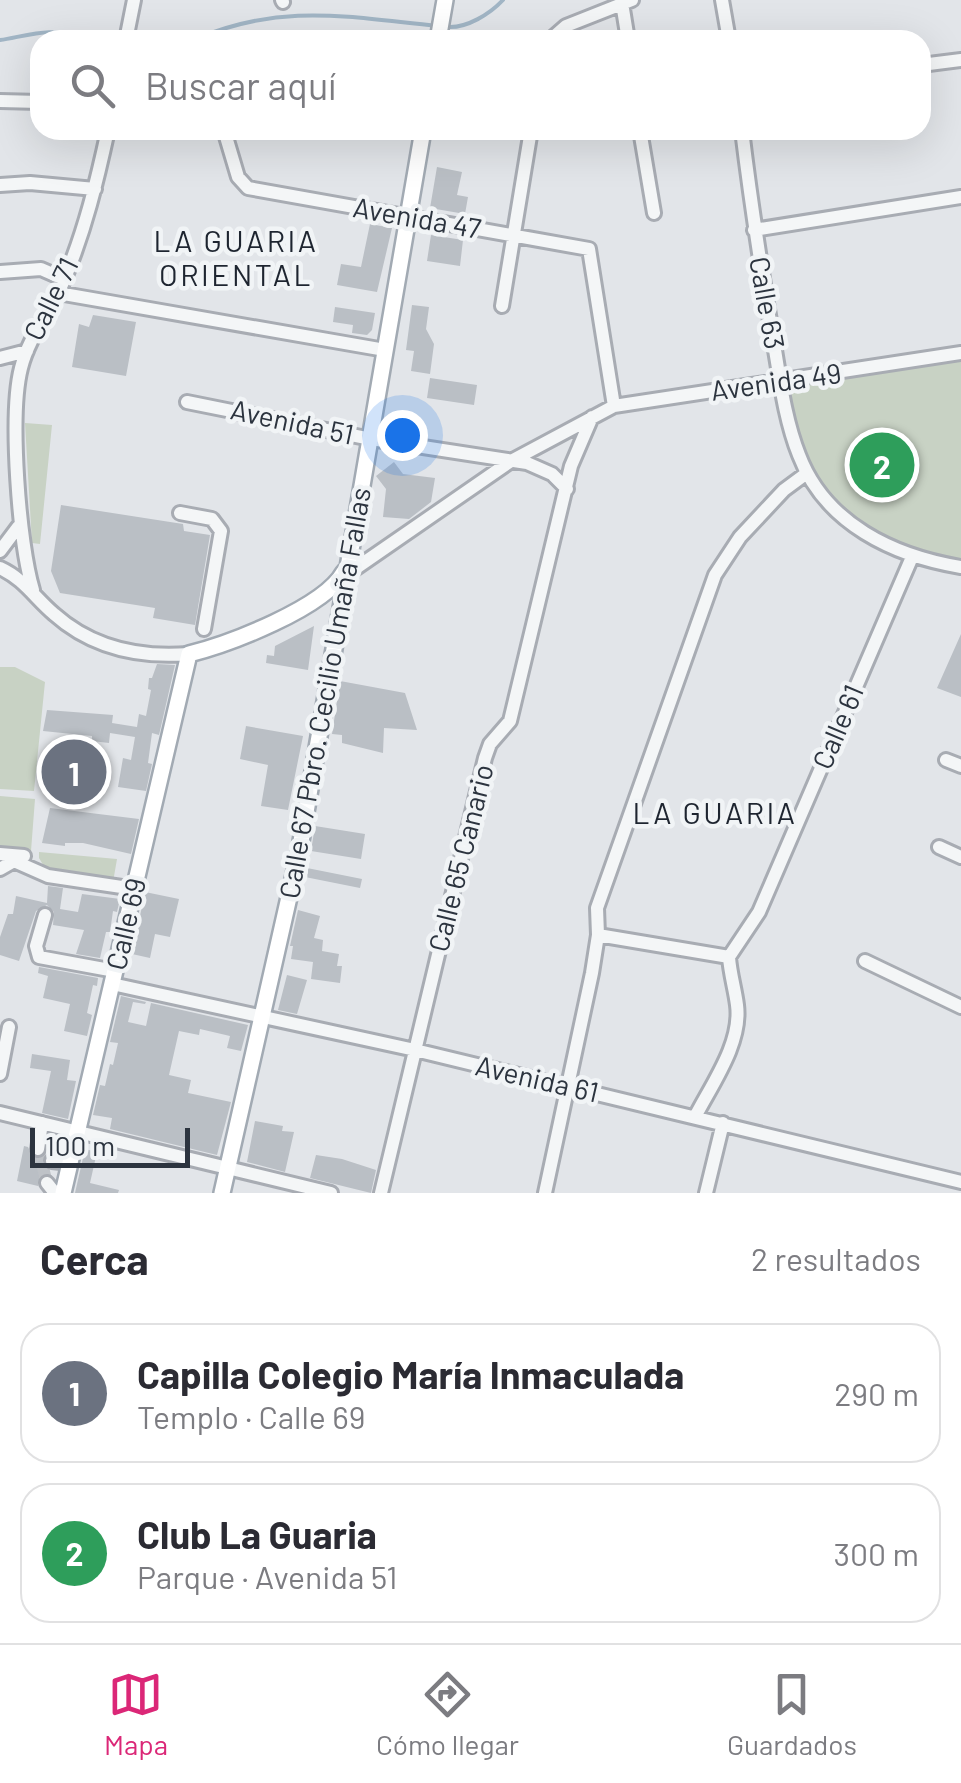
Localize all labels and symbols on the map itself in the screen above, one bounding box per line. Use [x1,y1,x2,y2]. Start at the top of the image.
street label: Avenida 47 [351,189,484,245]
district label: LA GUARIA ORIENTAL [153,222,319,292]
street label: Calle 71 [16,252,85,345]
street label: Calle 63 [743,254,793,352]
street label: Avenida 49 [708,355,843,407]
street label: Avenida 51 [228,391,357,451]
your location [377,410,428,461]
pin: 2 [850,428,914,502]
street label: Calle 67 Pbro. Cecilio Umaña Fallas [271,485,377,901]
street label: Calle 61 [804,679,870,774]
pin: 1 [42,734,106,810]
street label: Calle 65 Canario [420,760,500,955]
district label: LA GUARIA [632,794,798,830]
street label: Calle 69 [98,874,152,973]
street label: Avenida 61 [472,1047,602,1109]
scale bar [30,1123,190,1168]

